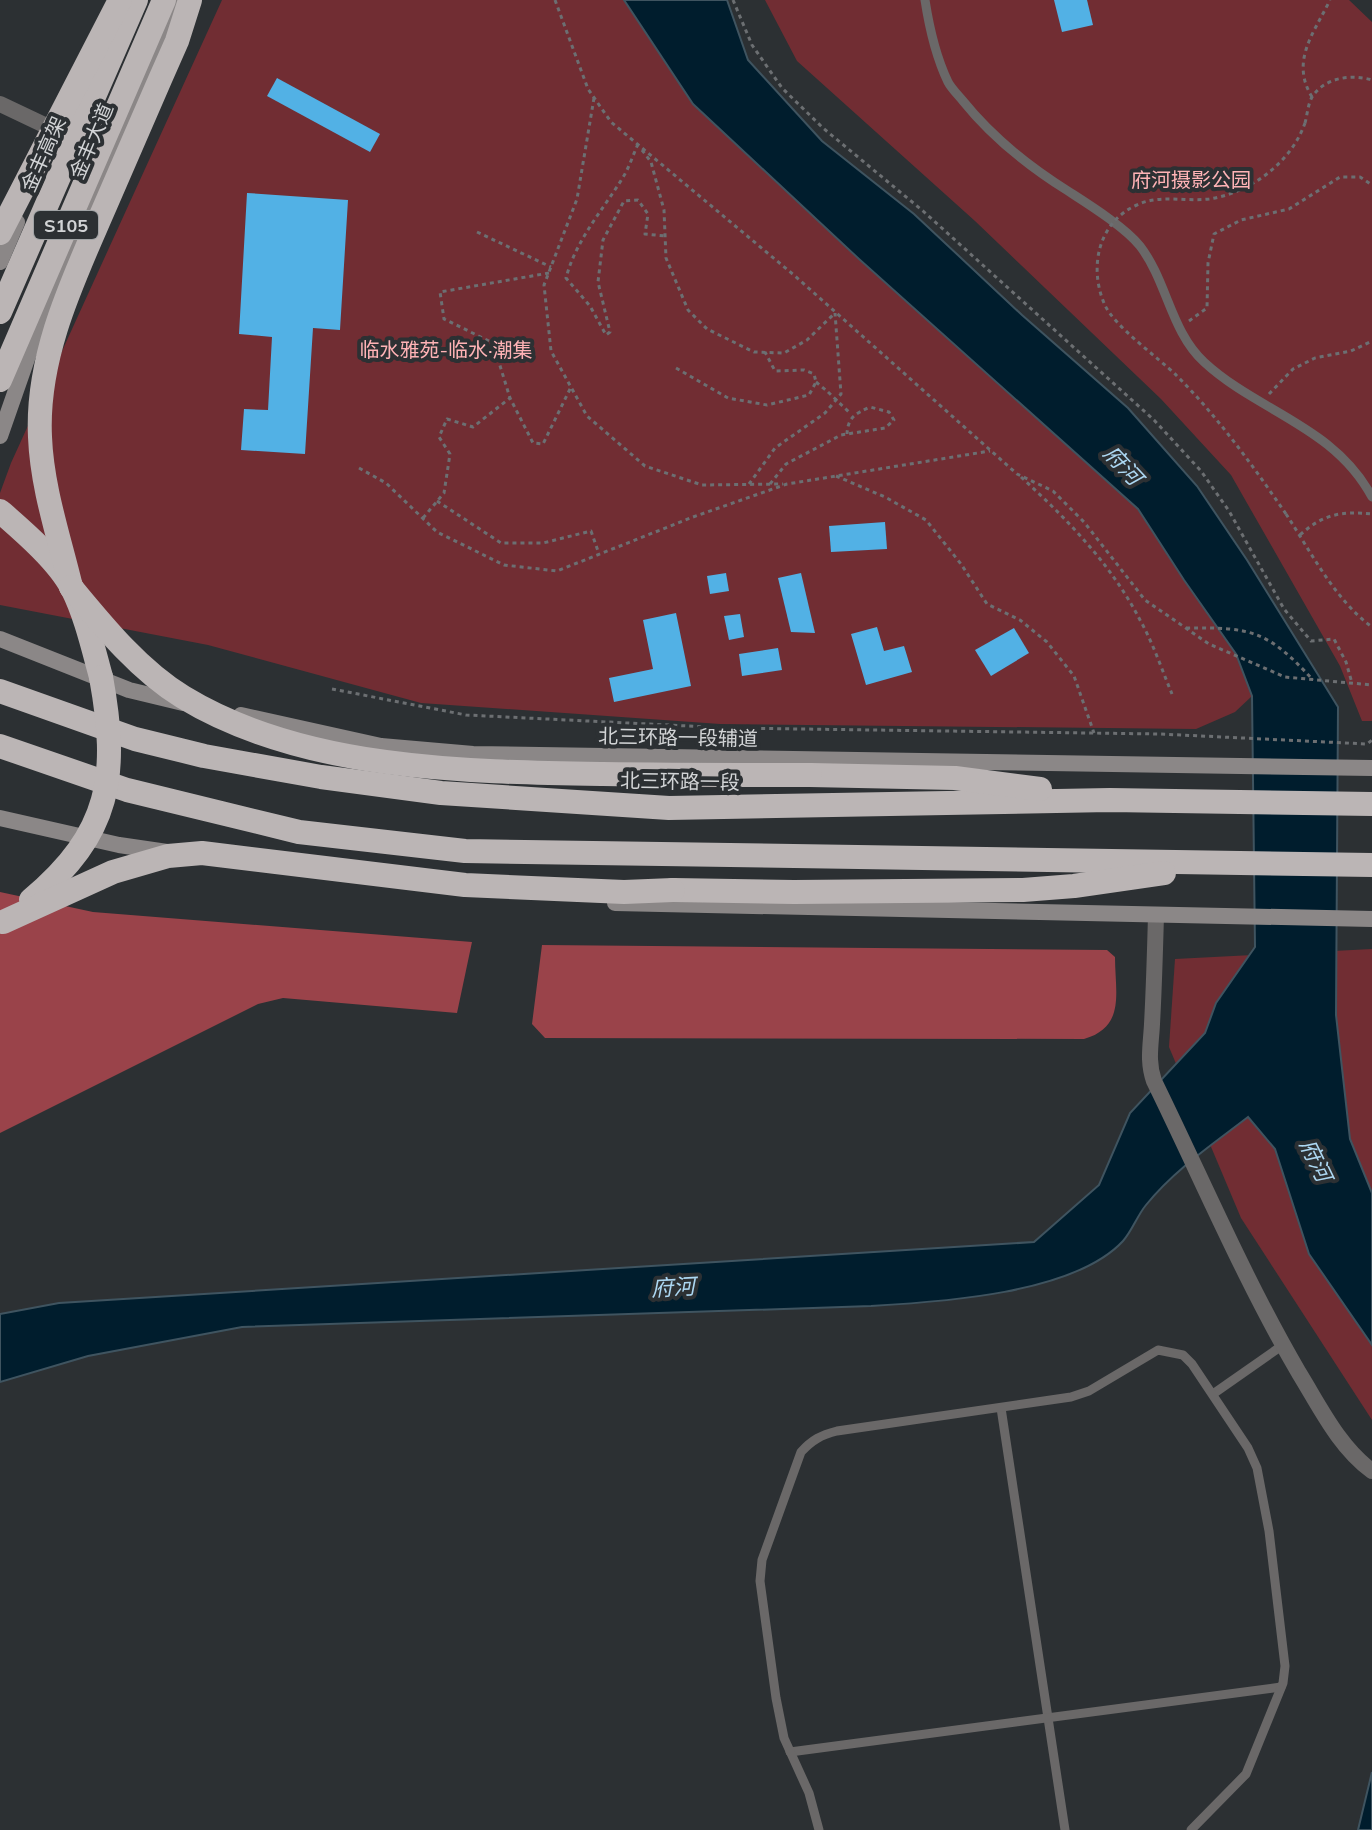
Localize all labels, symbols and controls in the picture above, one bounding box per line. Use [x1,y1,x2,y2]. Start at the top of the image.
street label: 金丰大道 [64,99,118,183]
street label: 金丰高架 [15,112,71,196]
park label: 府河摄影公园 [1131,167,1251,192]
road number: S105 [34,211,98,239]
park label: 临水雅苑-临水·潮集 [359,337,533,362]
water label: 府河 [1098,439,1151,494]
street label: 北三环路一段辅道 [598,723,758,751]
street label: 北三环路一段 [620,767,740,795]
water label: 府河 [1294,1134,1340,1189]
water label: 府河 [650,1272,700,1302]

